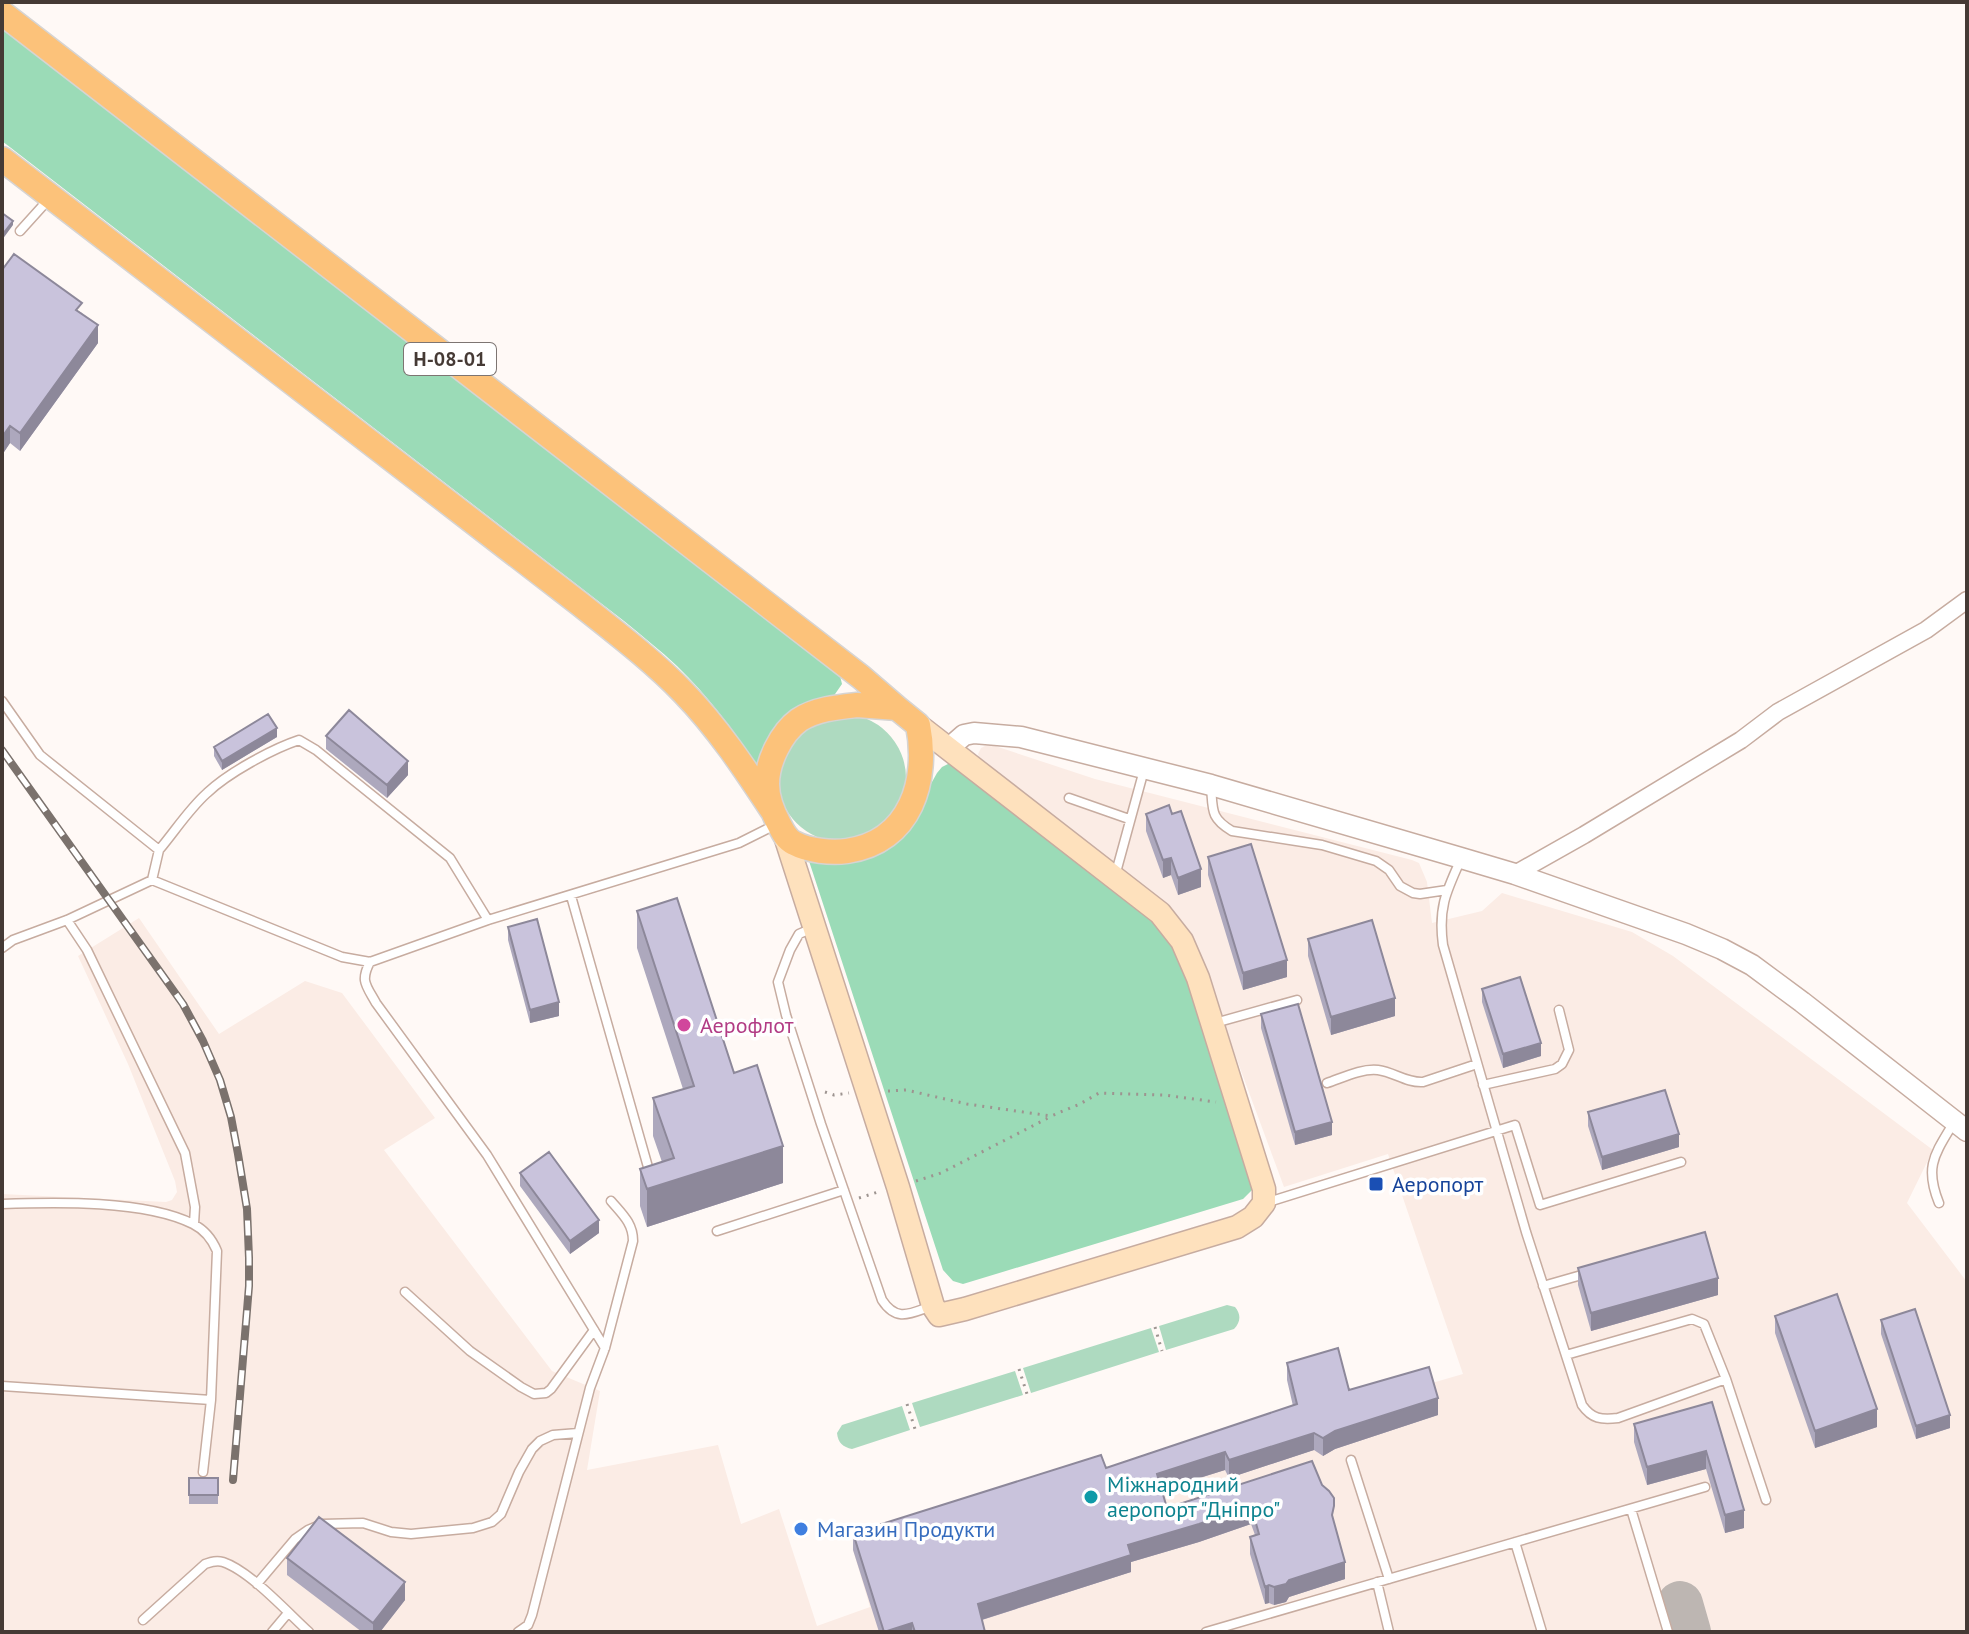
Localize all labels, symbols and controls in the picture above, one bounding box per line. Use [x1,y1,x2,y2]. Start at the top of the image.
road number: Н-08-01 [404,343,496,375]
place label: Аерофлот [700,1011,794,1039]
marker: Аерофлот [675,1016,693,1034]
place label: Аеропорт [1392,1170,1484,1198]
marker: Аеропорт [1367,1175,1385,1193]
place label: Міжнародний аеропорт "Дніпро" [1107,1470,1280,1523]
marker: Міжнародний аеропорт "Дніпро" [1082,1488,1100,1506]
place label: Магазин Продукти [817,1515,995,1543]
marker: Магазин Продукти [792,1520,810,1538]

